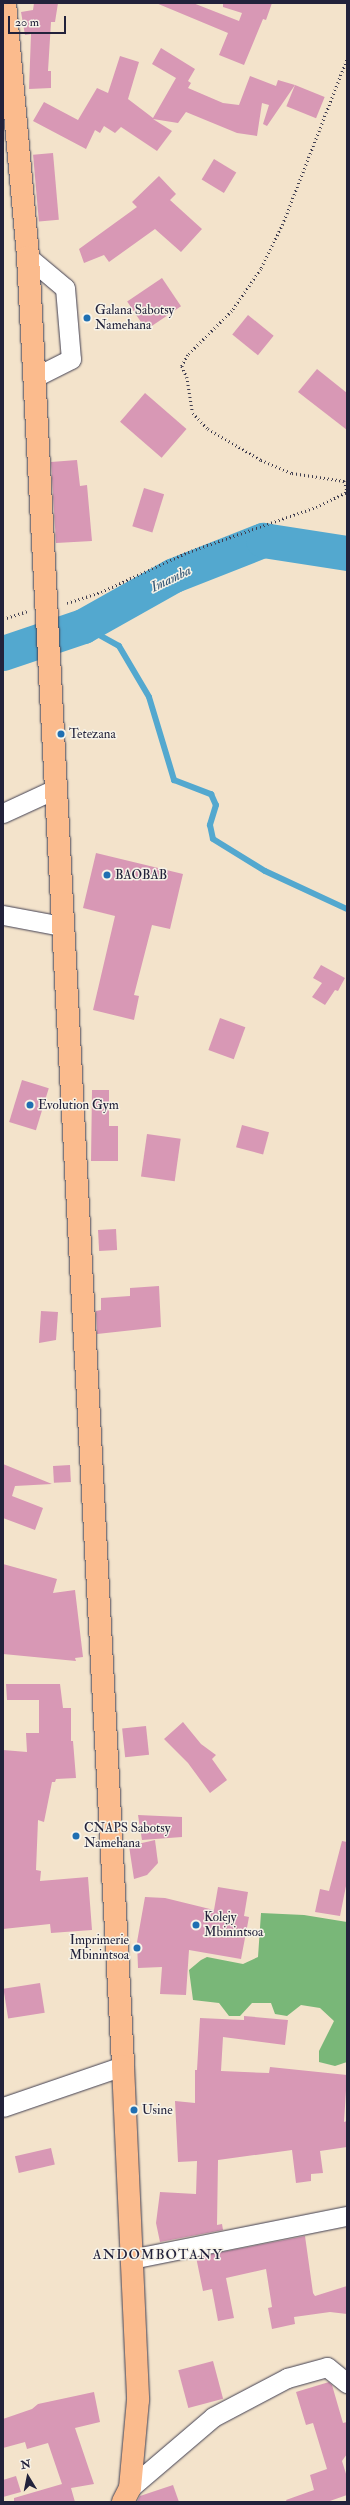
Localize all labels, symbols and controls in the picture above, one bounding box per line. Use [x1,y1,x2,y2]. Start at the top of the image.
scale bar [10,8,68,34]
text: 20 m [15,15,39,30]
place label: Galana Sabotsy Namehana [95,303,174,334]
marker: Galana Sabotsy Namehana [82,313,92,323]
water label: Imamba [148,562,194,596]
place label: Tetezana [69,726,116,742]
marker: Tetezana [56,729,66,739]
place label: BAOBAB [115,867,167,883]
marker: BAOBAB [102,870,112,880]
place label: Evolution Gym [38,1097,119,1113]
marker: Evolution Gym [25,1100,35,1110]
place label: CNAPS Sabotsy Namehana [84,1821,170,1852]
marker: CNAPS Sabotsy Namehana [71,1831,81,1841]
place label: Kolejy Mbinintsoa [204,1910,263,1941]
marker: Kolejy Mbinintsoa [191,1920,201,1930]
place label: Imprimerie Mbinintsoa [70,1933,129,1964]
marker: Imprimerie Mbinintsoa [132,1943,142,1953]
place label: Usine [142,2102,173,2118]
marker: Usine [129,2105,139,2115]
district label: ANDOMBOTANY [93,2247,223,2263]
north arrow [8,2457,48,2497]
text: N [20,2457,32,2472]

